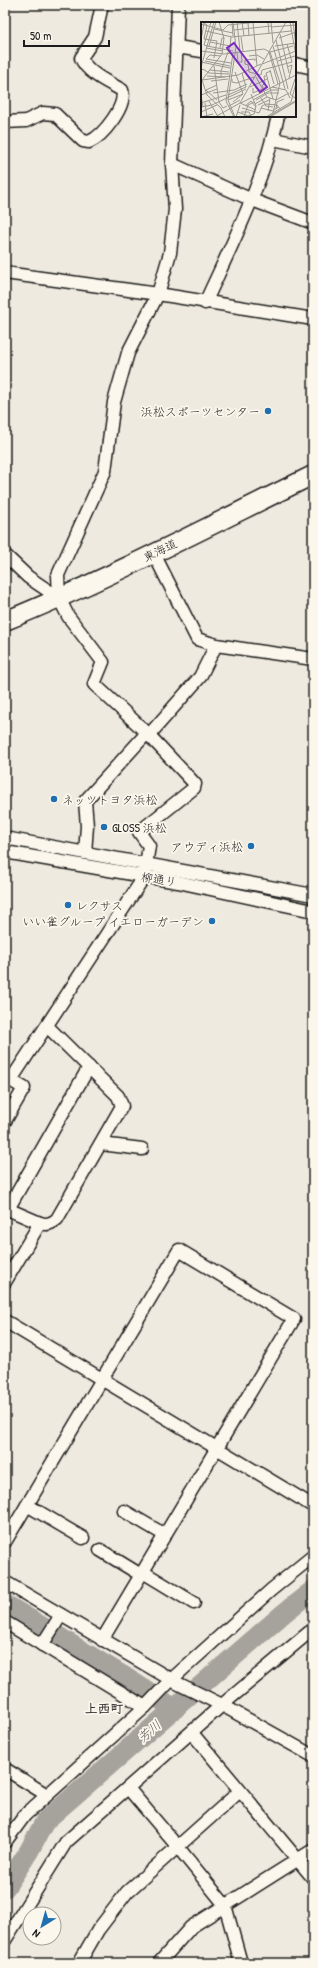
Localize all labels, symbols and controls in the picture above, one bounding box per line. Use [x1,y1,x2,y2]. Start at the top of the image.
scale bar [24,22,109,48]
inset map [201,22,296,117]
text: 50 m [30,27,51,44]
place label: 浜松スポーツセンター [141,403,260,420]
marker: 浜松スポーツセンター [263,406,273,416]
street label: 東海道 [140,534,180,566]
place label: ネッツトヨタ浜松 [62,791,158,808]
marker: ネッツトヨタ浜松 [49,794,59,804]
place label: GLOSS 浜松 [112,819,167,836]
marker: GLOSS 浜松 [99,822,109,832]
place label: アウディ浜松 [171,838,243,855]
marker: アウディ浜松 [246,841,256,851]
street label: 柳通り [140,868,178,890]
place label: レクサス [76,897,123,914]
marker: レクサス [63,900,73,910]
place label: いい雀グループ イエローガーデン [22,913,204,930]
marker: いい雀グループ イエローガーデン [207,916,217,926]
district label: 上西町 [84,1699,124,1717]
water label: 芳川 [133,1716,165,1746]
north arrow [22,1906,62,1946]
text: N [29,1927,43,1941]

